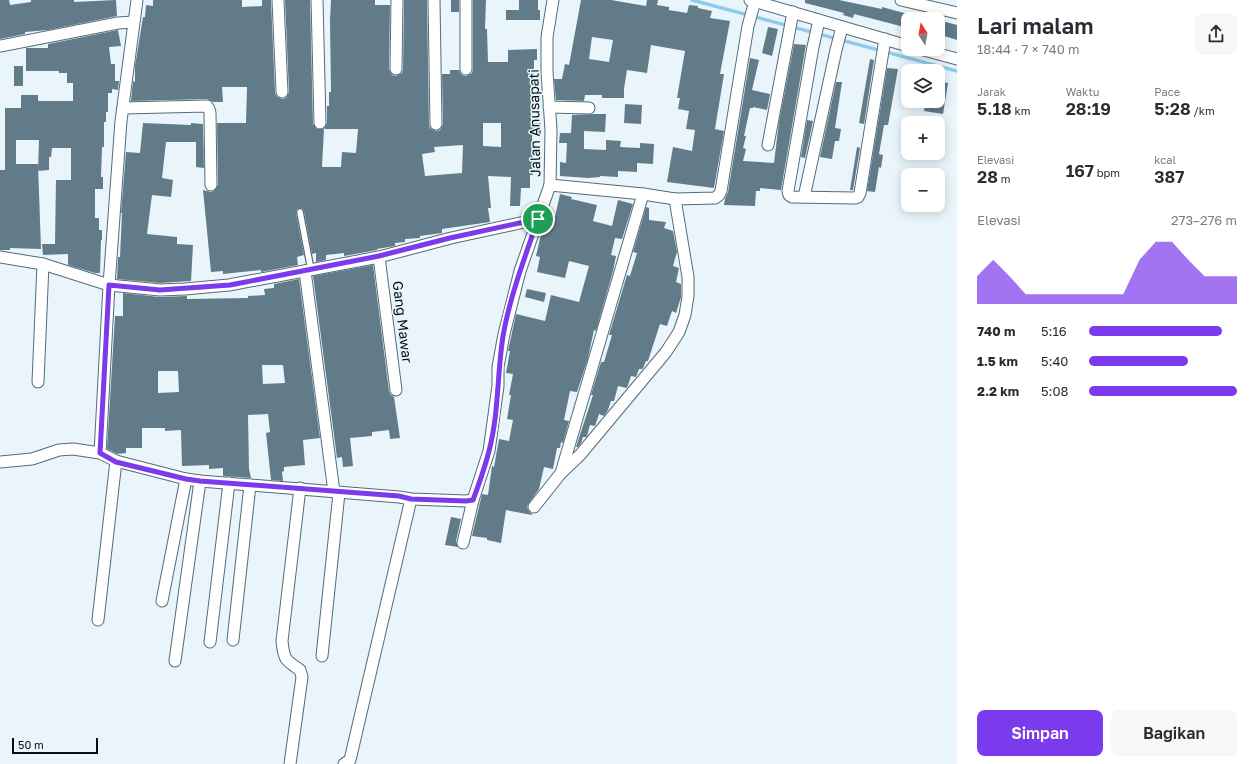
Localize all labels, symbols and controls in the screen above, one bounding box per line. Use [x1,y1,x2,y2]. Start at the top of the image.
north arrow [901,12,945,56]
map controls [901,12,945,212]
text: Lari malam [977,12,1094,39]
button: share [1195,13,1237,55]
text: 18:44 · 7 × 740 m [977,41,1080,57]
button: layers [901,64,945,108]
street label: Jalan Anusapati [525,69,543,177]
text: Jarak [977,85,1006,98]
text: Waktu [1066,85,1099,98]
text: Pace [1154,85,1180,98]
text: 5.18 [977,98,1012,119]
text: 28:19 [1066,98,1111,119]
text: 5:28 [1154,98,1191,119]
text: km [1012,104,1030,117]
text: /km [1191,104,1215,117]
button: + [901,116,945,160]
text: Elevasi [977,153,1014,166]
text: kcal [1154,153,1176,166]
text: 167 [1066,160,1094,181]
text: 28 [977,166,998,187]
text: bpm [1094,166,1120,179]
text: 387 [1154,166,1184,187]
button: − [901,168,945,212]
text: m [998,172,1010,185]
pin [521,202,555,236]
icon: arrive [527,208,549,230]
text: Elevasi [977,212,1021,228]
text: 273–276 m [1171,212,1237,228]
street label: Gang Mawar [390,280,417,365]
text: 740 m [977,323,1015,339]
text: 5:16 [1041,323,1067,339]
text: 1.5 km [977,353,1018,369]
text: 5:40 [1041,353,1068,369]
text: 2.2 km [977,383,1019,399]
text: 5:08 [1041,383,1068,399]
button: Simpan [977,710,1103,756]
button: Bagikan [1111,710,1237,756]
scale bar [12,736,98,755]
text: 50 m [18,738,44,751]

